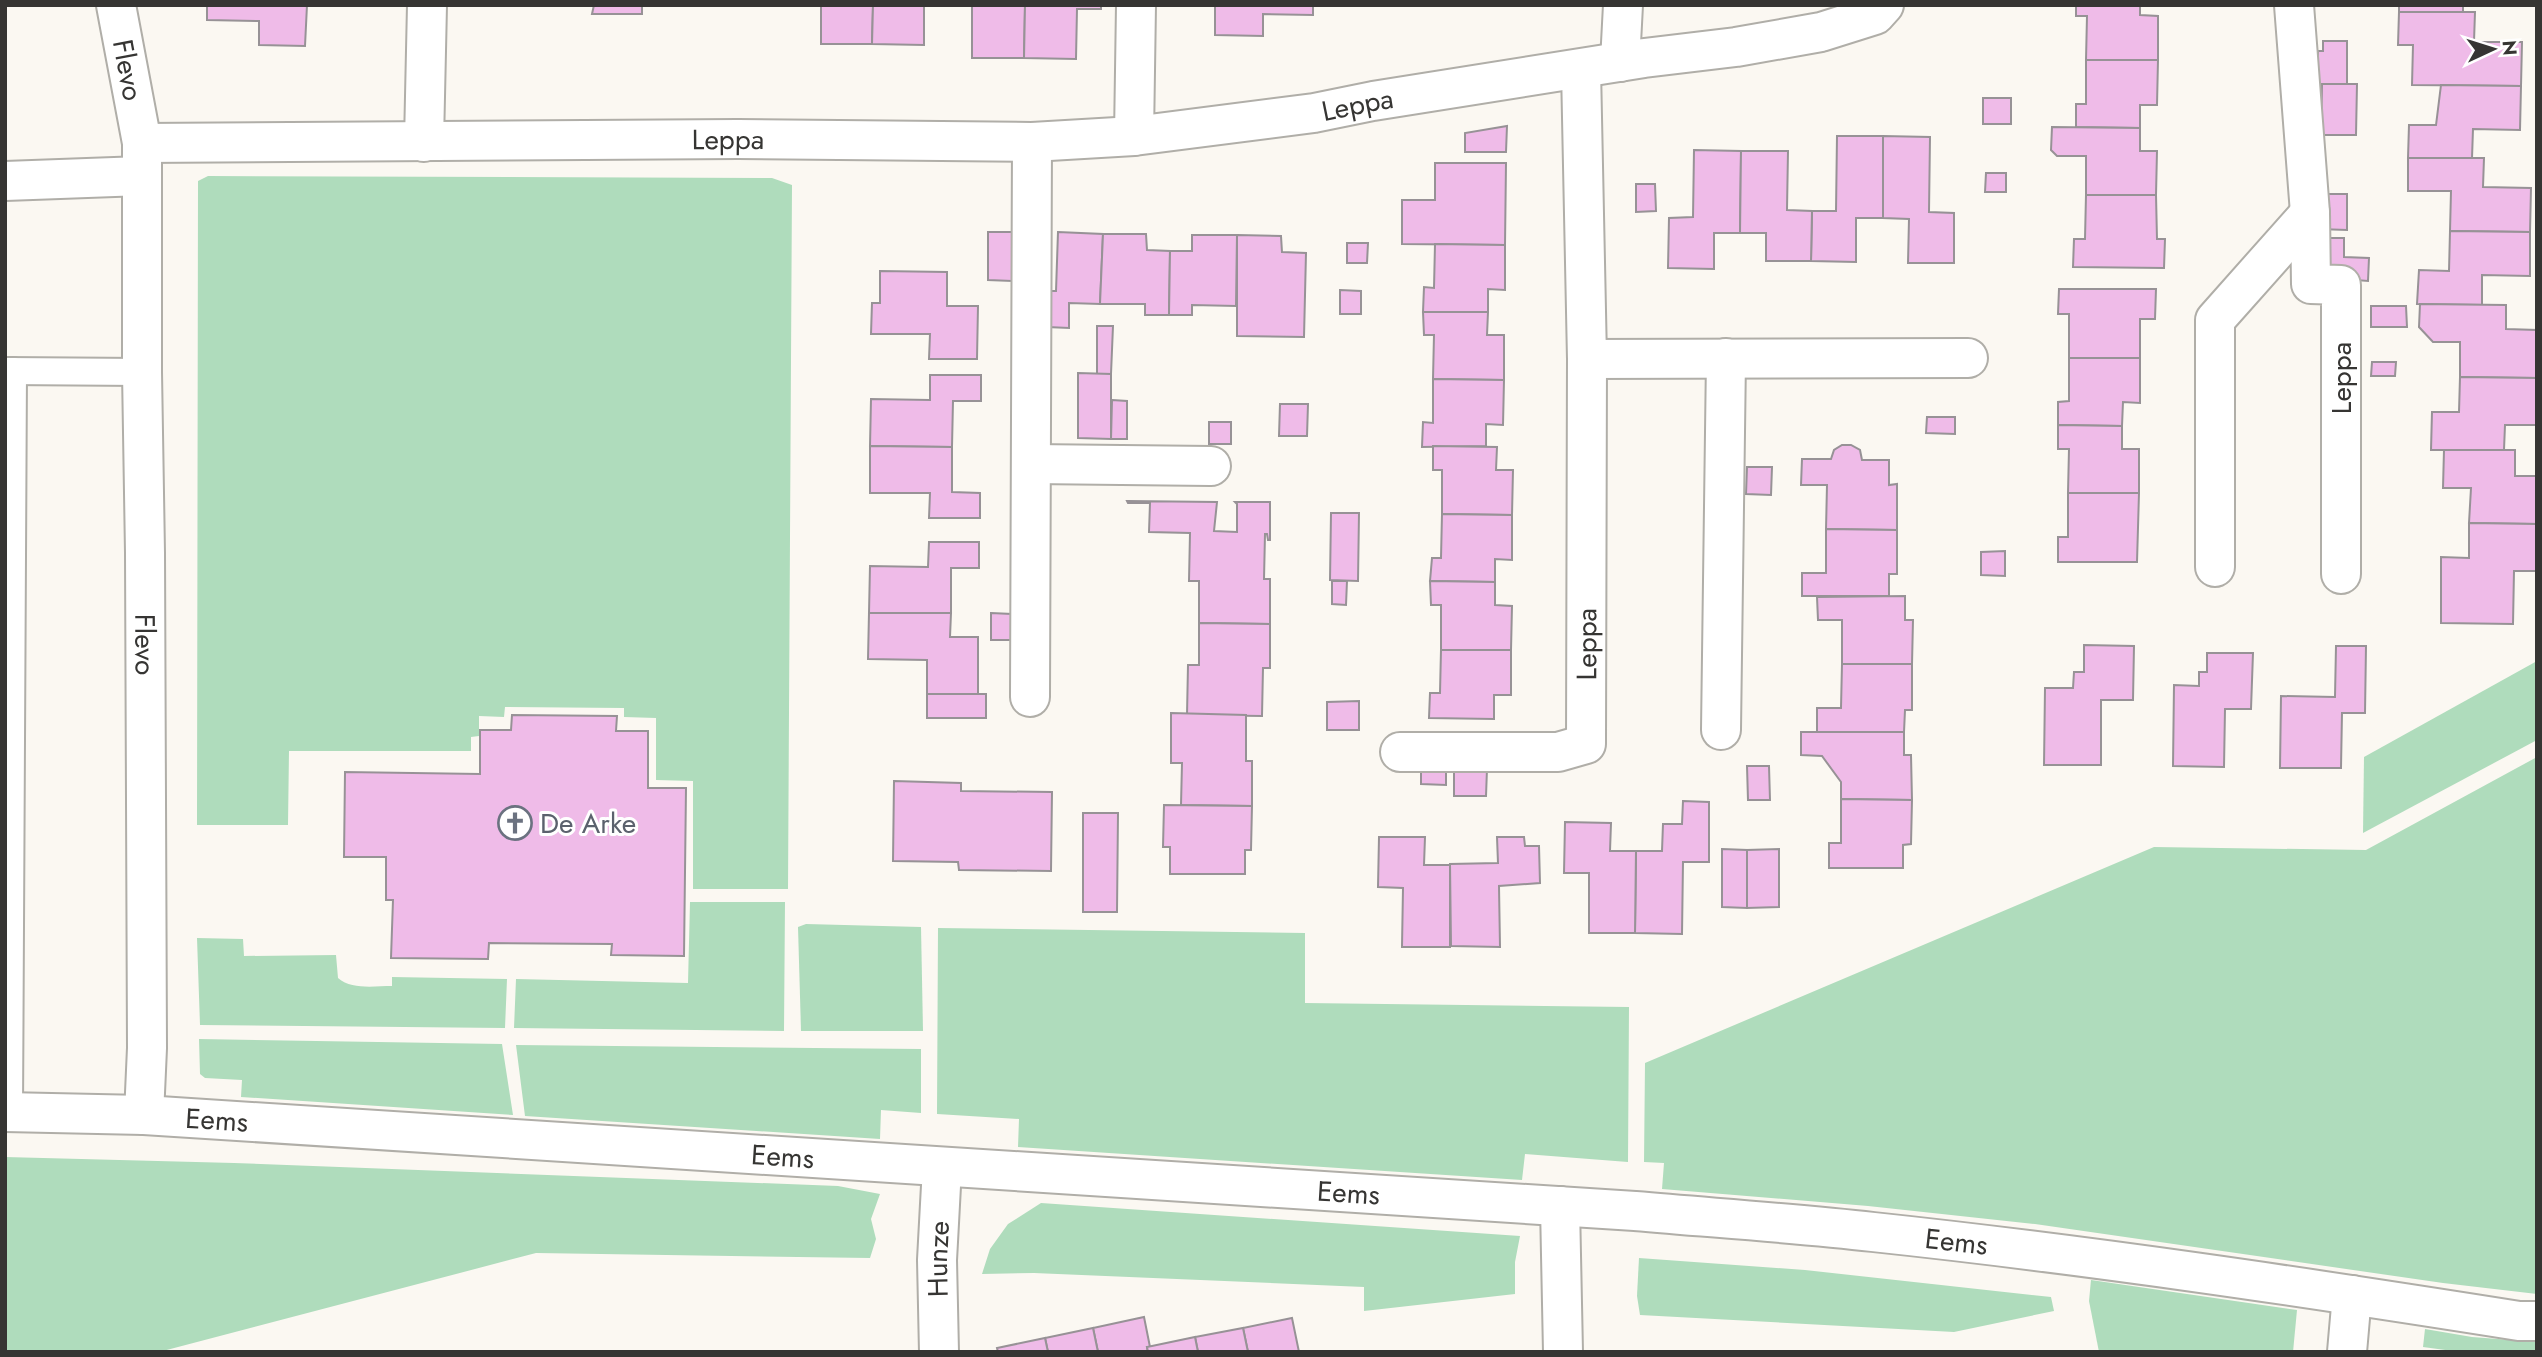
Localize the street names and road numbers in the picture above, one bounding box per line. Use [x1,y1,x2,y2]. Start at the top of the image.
street label: Flevo [102,36,154,104]
street label: Leppa [1318,78,1396,132]
street label: Leppa [692,119,764,160]
street label: Leppa [2321,342,2362,414]
street label: Leppa [1566,608,1607,680]
street label: Flevo [124,614,165,675]
street label: Eems [184,1098,250,1143]
street label: Eems [750,1134,815,1179]
street label: Eems [1316,1171,1381,1216]
street label: Eems [1923,1218,1990,1266]
street label: Hunze [917,1220,960,1298]

